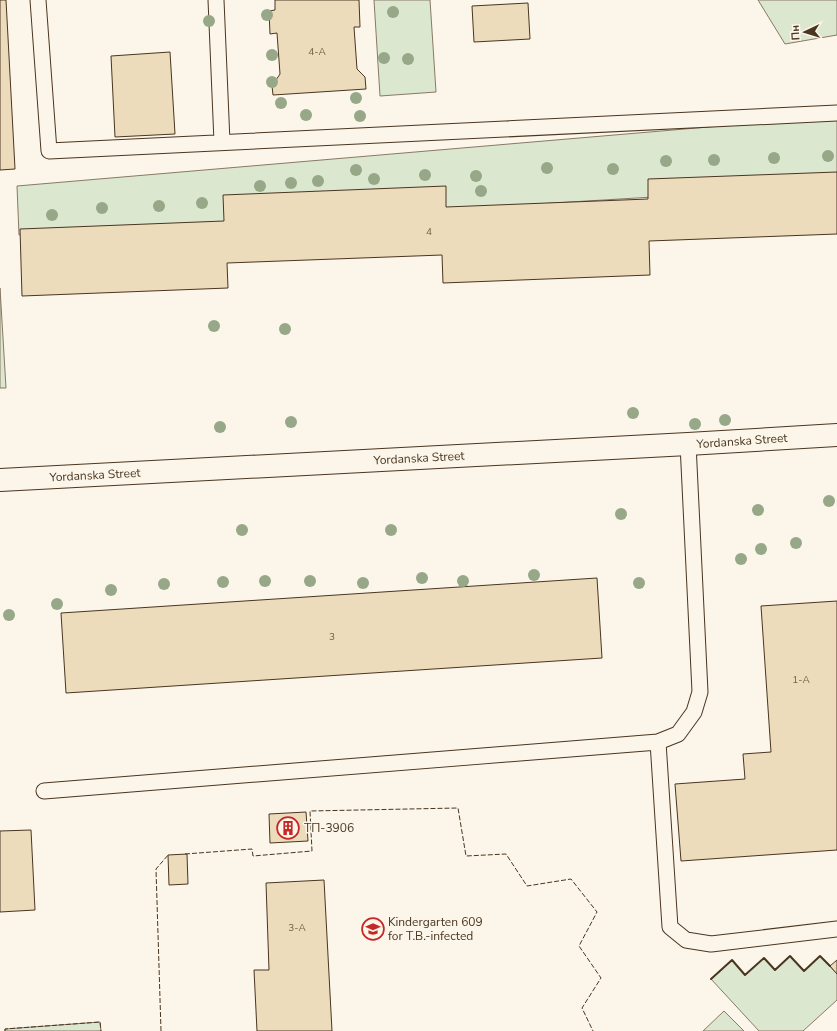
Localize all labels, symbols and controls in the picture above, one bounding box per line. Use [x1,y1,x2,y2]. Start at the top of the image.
north arrow [785,12,825,52]
text: Пн [788,25,804,41]
house number: 4-А [308,45,326,59]
house number: 4 [426,225,432,239]
street label: Yordanska Street [695,430,789,452]
street label: Yordanska Street [372,448,466,468]
street label: Yordanska Street [48,465,142,485]
house number: 3 [329,630,335,644]
house number: 1-А [792,673,810,687]
building icon: ТП-3906 [275,815,301,841]
place label: ТП-3906 [304,820,354,836]
place label: Kindergarten 609 for T.B.-infected [388,914,483,944]
school or university icon: Kindergarten 609 for T.B.-infected [360,916,386,942]
house number: 3-А [288,921,306,935]

